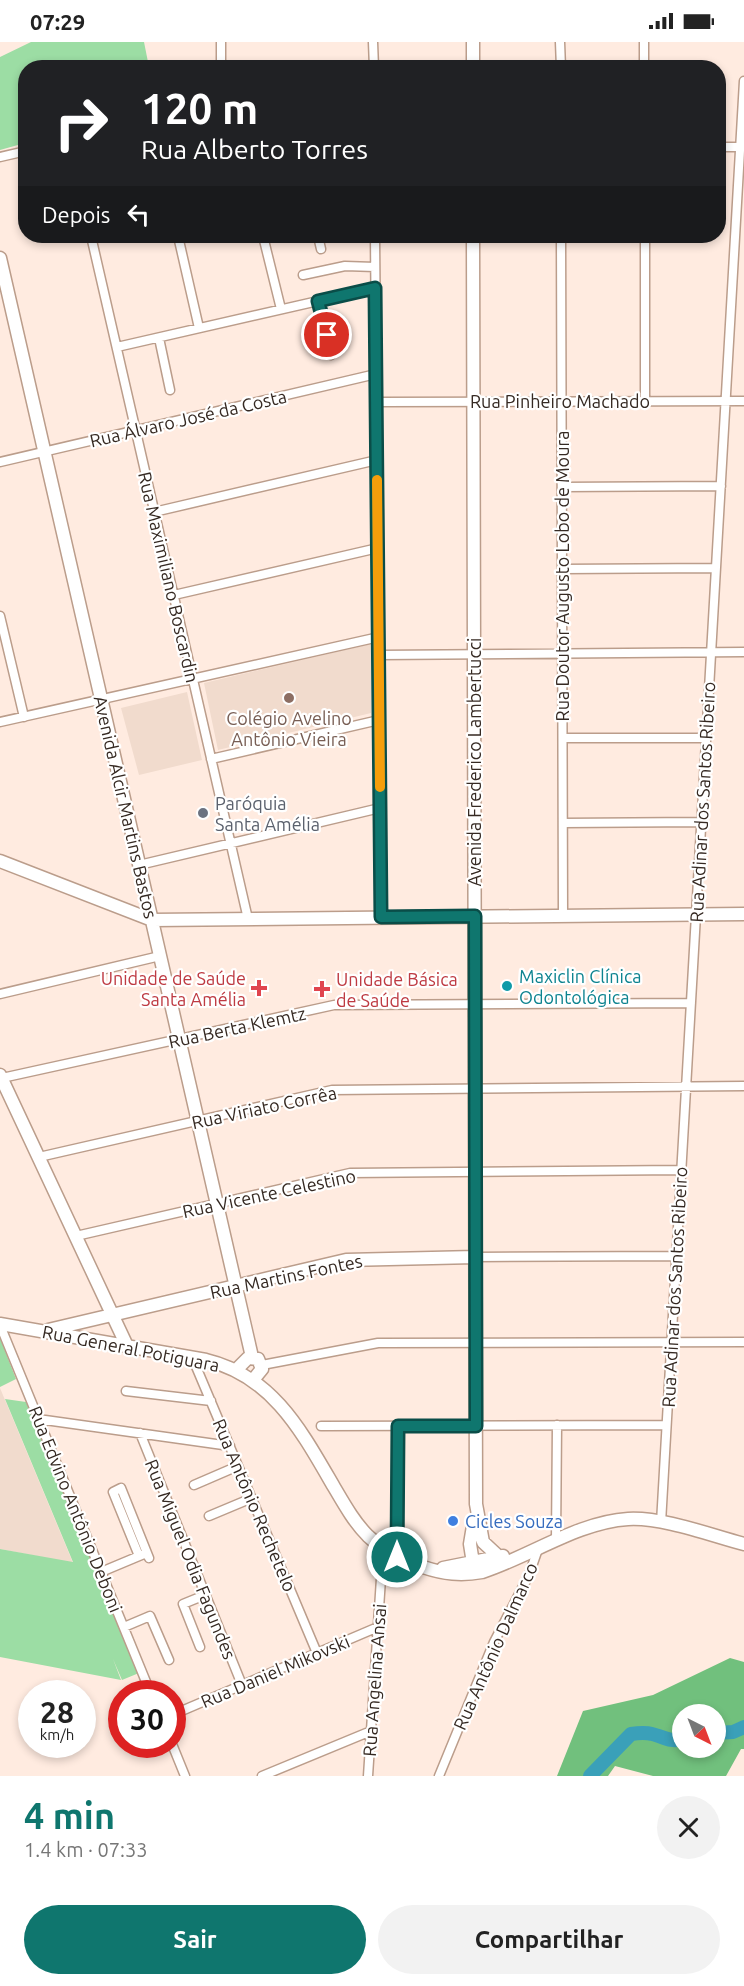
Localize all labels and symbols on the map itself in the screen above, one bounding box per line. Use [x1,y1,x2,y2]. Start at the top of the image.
pin [301,309,352,360]
street label: Rua Álvaro José da Costa [87,385,288,450]
street label: Rua Pinheiro Machado [470,391,650,411]
street label: Rua Doutor Augusto Lobo de Moura [552,431,572,721]
street label: Rua Maximiliano Boscardin [135,470,203,684]
street label: Avenida Frederico Lambertucci [464,638,484,886]
street label: Rua Adinar dos Santos Ribeiro [686,681,718,923]
marker: Colégio Avelino Antônio Vieira [282,691,296,705]
street label: Avenida Alcir Martins Bastos [91,694,161,921]
place label: Colégio Avelino Antônio Vieira [226,708,352,749]
place label: Paróquia Santa Amélia [215,793,320,834]
marker: Paróquia Santa Amélia [196,806,210,820]
place label: Maxiclin Clínica Odontológica [519,966,642,1007]
place label: Unidade de Saúde Santa Amélia [101,968,246,1009]
place label: Unidade Básica de Saúde [336,969,458,1010]
marker: Unidade de Saúde Santa Amélia [250,979,268,997]
marker: Maxiclin Clínica Odontológica [500,979,514,993]
marker: Unidade Básica de Saúde [313,980,331,998]
street label: Rua Berta Klemtz [166,1003,308,1051]
street label: Rua Viriato Corrêa [190,1082,338,1132]
street label: Rua Vicente Celestino [181,1165,357,1221]
street label: Rua Adinar dos Santos Ribeiro [658,1166,690,1408]
street label: Rua Martins Fontes [208,1250,364,1302]
street label: Rua General Potiguara [41,1321,221,1375]
street label: Rua Edvino Antônio Deboni [25,1403,127,1615]
street label: Rua Antônio Rechetelo [210,1416,300,1594]
street label: Rua Miguel Odia Fagundes [142,1456,240,1662]
place label: Cicles Souza [465,1511,563,1531]
marker: Cicles Souza [446,1514,460,1528]
position arrow [365,1525,429,1589]
street label: Rua Antônio Dalmarco [449,1559,541,1733]
street label: Rua Angelina Ansai [359,1603,389,1757]
street label: Rua Daniel Mikovski [198,1631,352,1711]
speed limit sign: 30 [108,1680,186,1758]
north arrow [672,1704,726,1758]

